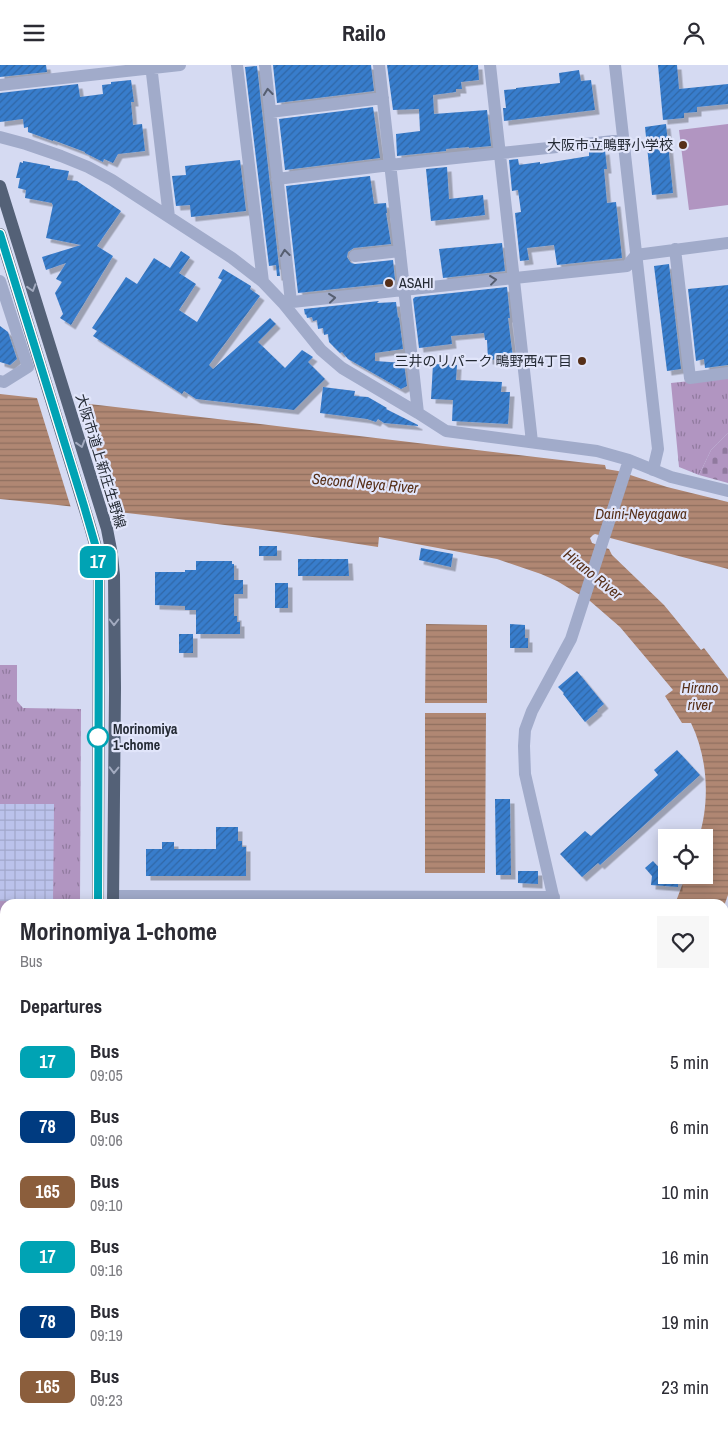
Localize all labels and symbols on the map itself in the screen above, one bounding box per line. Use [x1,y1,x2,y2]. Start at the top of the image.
one-way arrow [263,87,274,95]
place label: 大阪市立鴫野小学校 [547,136,673,154]
marker: 大阪市立鴫野小学校 [677,139,689,151]
one-way arrow [280,249,291,257]
place label: ASAHI [398,274,433,292]
one-way arrow [489,275,497,286]
marker: ASAHI [383,277,395,289]
one-way arrow [27,284,37,292]
one-way arrow [328,293,336,304]
place label: 三井のリパーク 鴫野西4丁目 [394,352,572,370]
marker: 三井のリパーク 鴫野西4丁目 [576,355,588,367]
street label: 大阪市道上新庄生野線 [72,391,130,531]
one-way arrow [75,439,85,447]
water label: Second Neya River [311,468,420,498]
water label: Daini-Neyagawa [595,503,687,524]
water label: Hirano River [559,544,627,605]
line badge: 17 [76,546,120,578]
one-way arrow [109,618,119,626]
water label: Hirano river [682,677,719,715]
place label: Morinomiya 1-chome [113,720,178,754]
marker: Morinomiya 1-chome [87,726,109,748]
one-way arrow [109,766,119,774]

